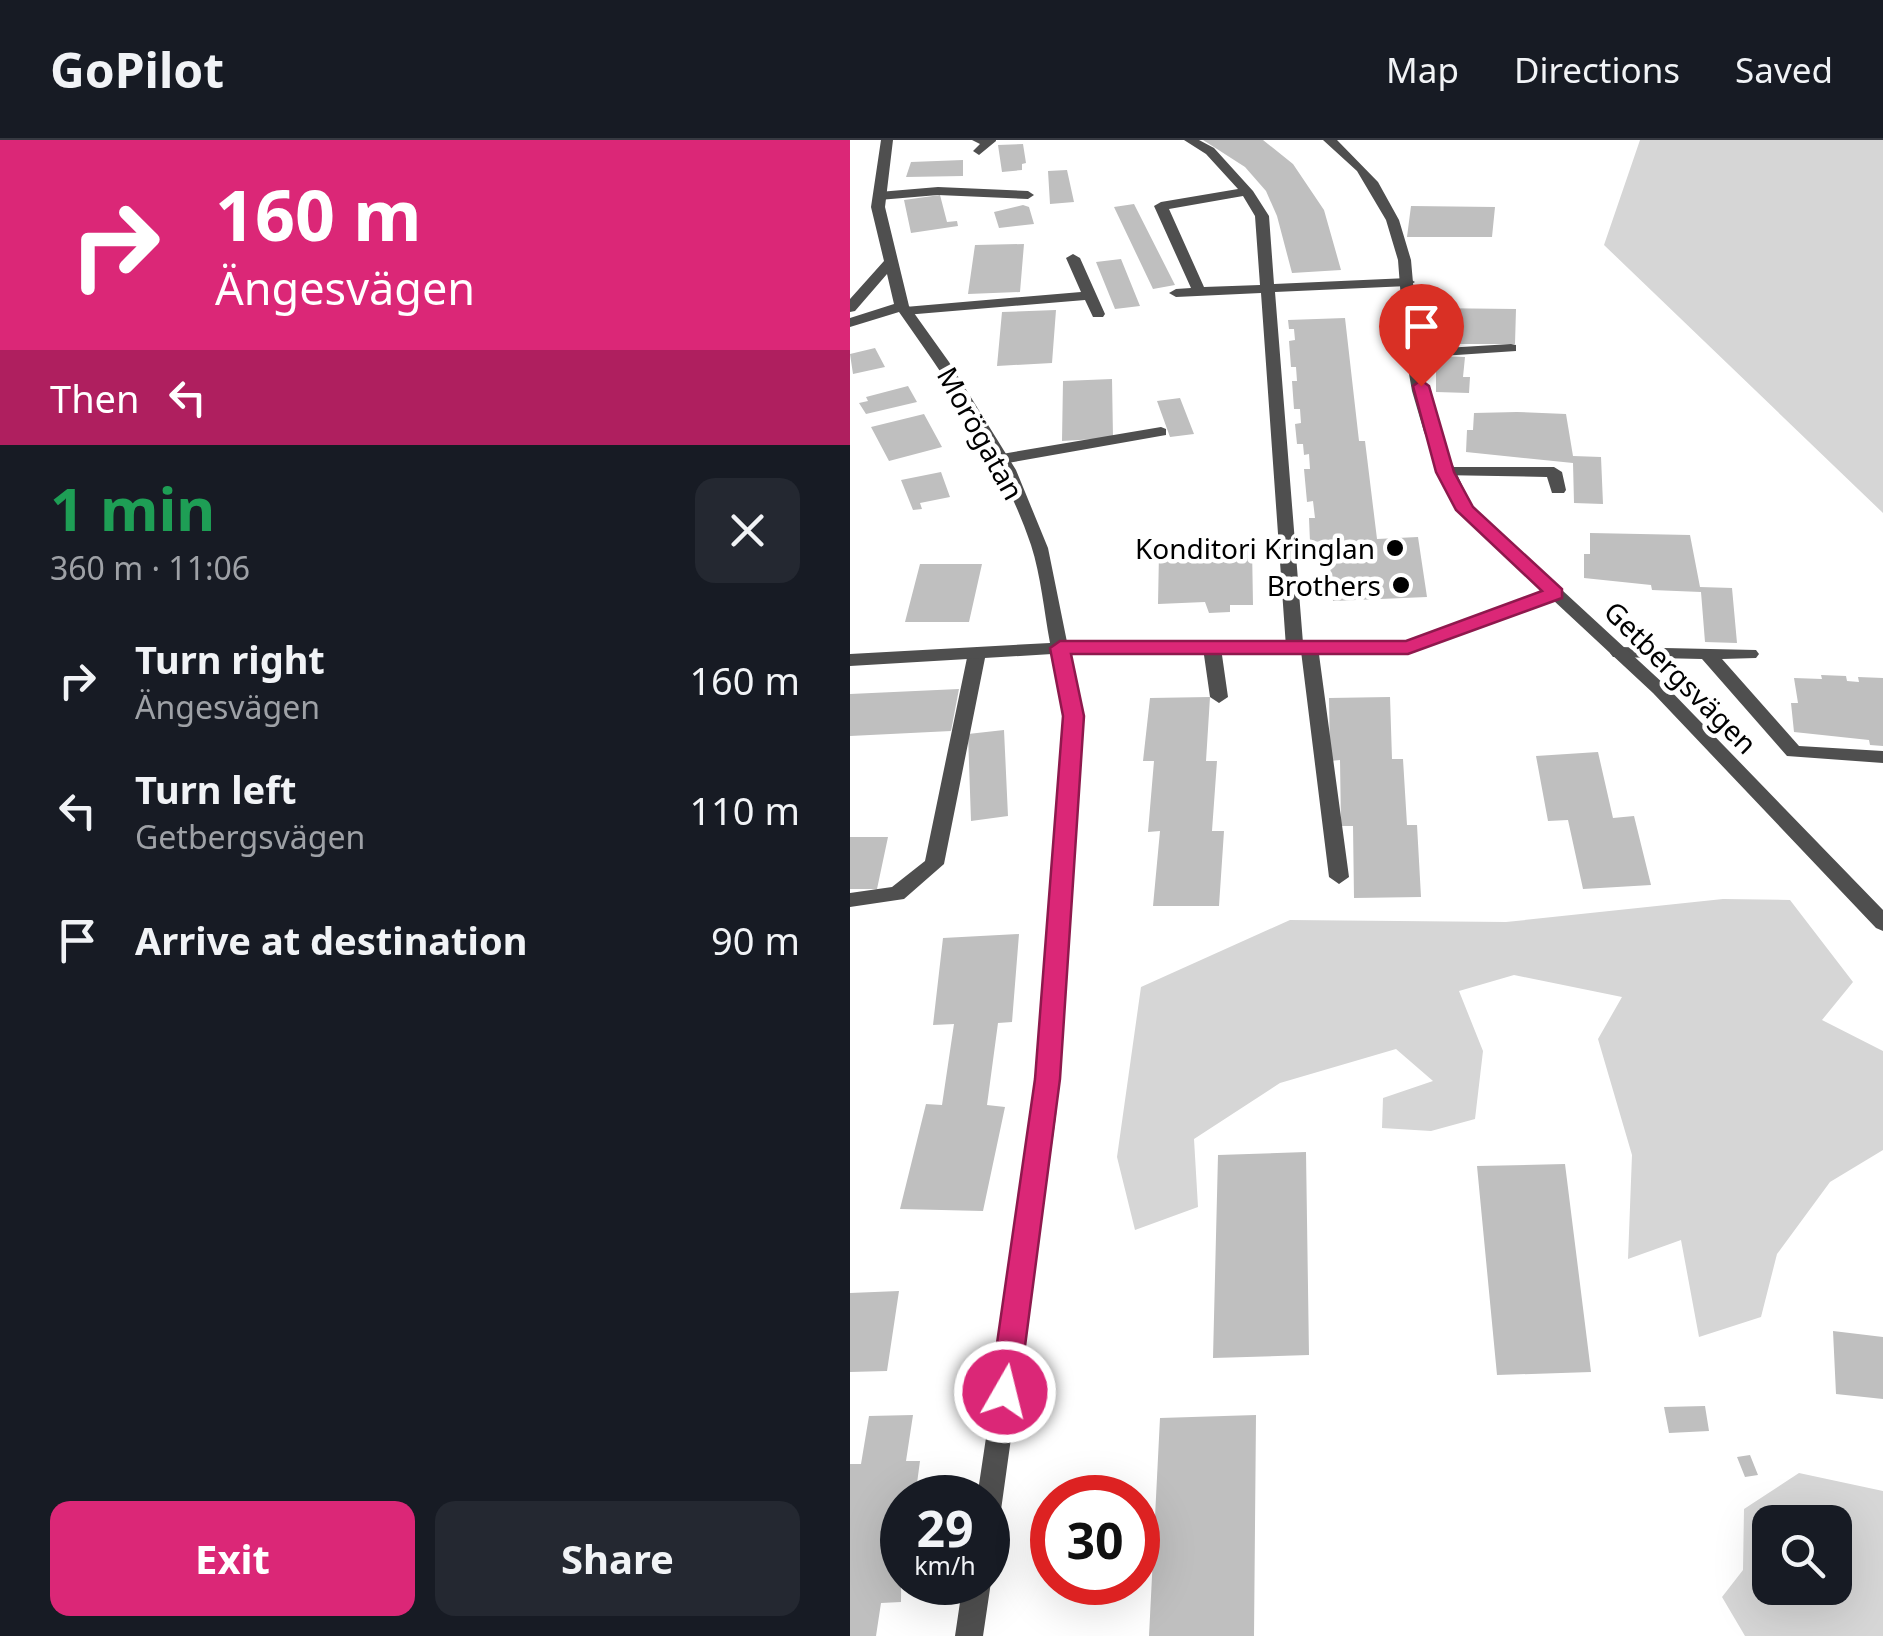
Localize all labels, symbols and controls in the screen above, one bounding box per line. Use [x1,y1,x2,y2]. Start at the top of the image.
text: GoPilot [50,37,224,102]
text: Map [1386,46,1459,93]
text: Directions [1514,46,1680,93]
text: Saved [1735,46,1833,93]
text: 160 m [215,166,422,262]
icon: right [50,180,180,310]
text: Ängesvägen [215,257,475,318]
pin [1379,284,1464,387]
icon: arrive [1394,299,1449,354]
street label: Morögatan [929,360,1033,506]
icon: left [160,370,215,425]
text: Then [50,372,140,424]
text: 1 min [50,467,215,549]
button: close [695,478,800,583]
place label: Konditori Kringlan [1135,529,1375,567]
marker: Konditori Kringlan [1384,537,1406,559]
text: 360 m · 11:06 [50,546,250,589]
place label: Brothers [1267,566,1381,604]
marker: Brothers [1390,574,1412,596]
street label: Getbergsvägen [1596,592,1766,762]
text: Turn right [135,633,325,685]
icon: right [50,653,105,708]
text: 160 m [689,654,800,706]
text: Ängesvägen [135,685,320,728]
text: Turn left [135,763,297,815]
icon: left [50,783,105,838]
text: 110 m [689,784,800,836]
text: Getbergsvägen [135,815,365,858]
icon: arrive [50,913,105,968]
text: Arrive at destination [135,914,527,966]
text: 90 m [711,914,800,966]
position arrow [953,1340,1057,1444]
speed limit sign: 30 [1030,1475,1160,1605]
text: 29 [916,1494,974,1562]
button: Exit [50,1501,415,1616]
button: Share [435,1501,800,1616]
map controls [1752,1505,1852,1605]
button: search [1752,1505,1852,1605]
text: km/h [914,1548,976,1582]

